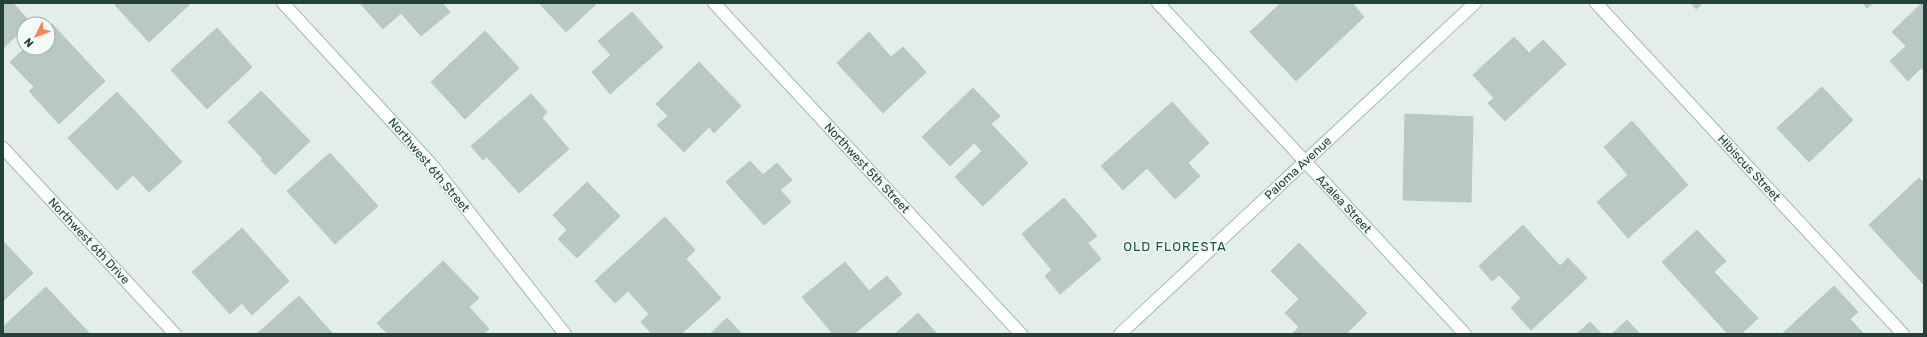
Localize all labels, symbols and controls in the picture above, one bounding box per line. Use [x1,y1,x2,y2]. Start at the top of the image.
north arrow [16,16,56,56]
text: N [21,35,36,50]
street label: Northwest 6th Street [386,115,473,215]
street label: Northwest 5th Street [822,120,913,216]
street label: Hibiscus Street [1715,132,1783,204]
street label: Paloma Avenue [1262,133,1334,202]
street label: Azalea Street [1313,172,1375,236]
street label: Northwest 6th Drive [45,195,133,287]
district label: OLD FLORESTA [1123,239,1227,254]

